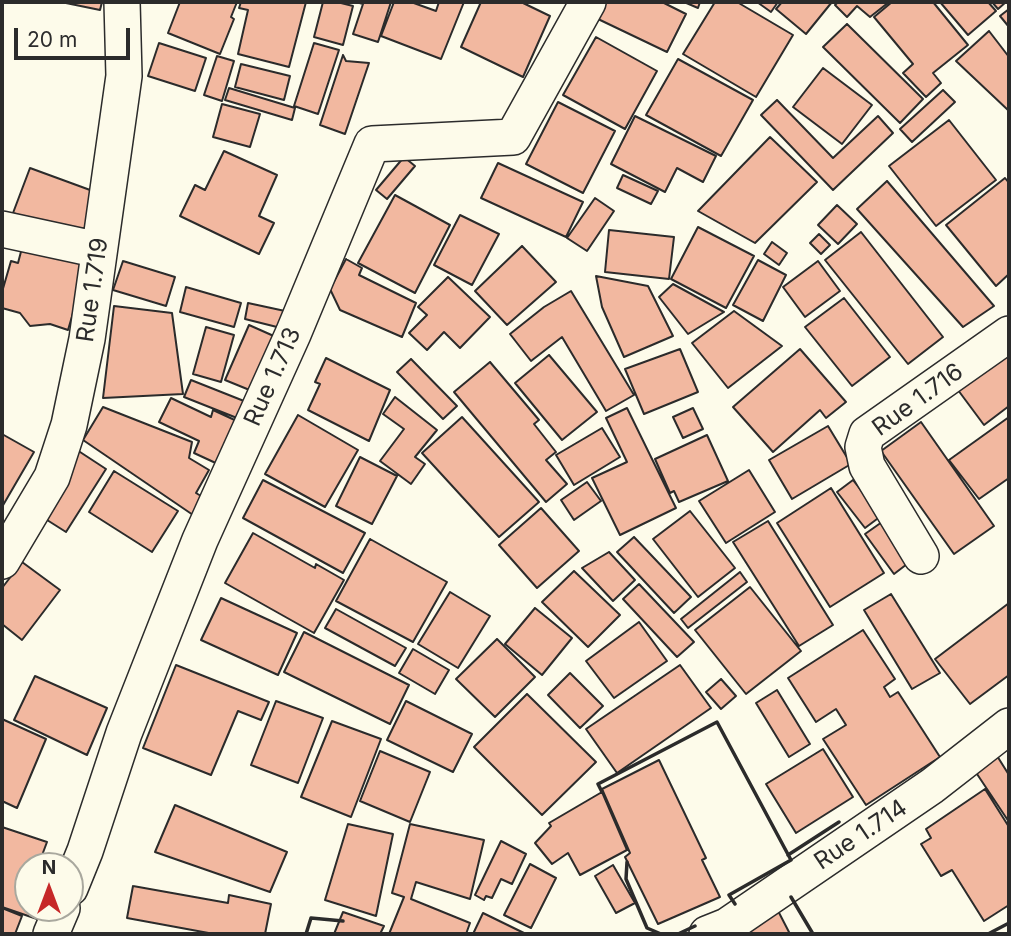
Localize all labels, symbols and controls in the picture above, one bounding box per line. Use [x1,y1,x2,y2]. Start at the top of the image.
scale bar [18,14,133,58]
text: 20 m [27,27,77,52]
street label: Rue 1.719 [71,236,115,344]
street label: Rue 1.713 [239,323,307,431]
street label: Rue 1.716 [867,358,969,442]
street label: Rue 1.714 [809,794,913,876]
north arrow [14,852,84,922]
text: N [42,856,56,879]

